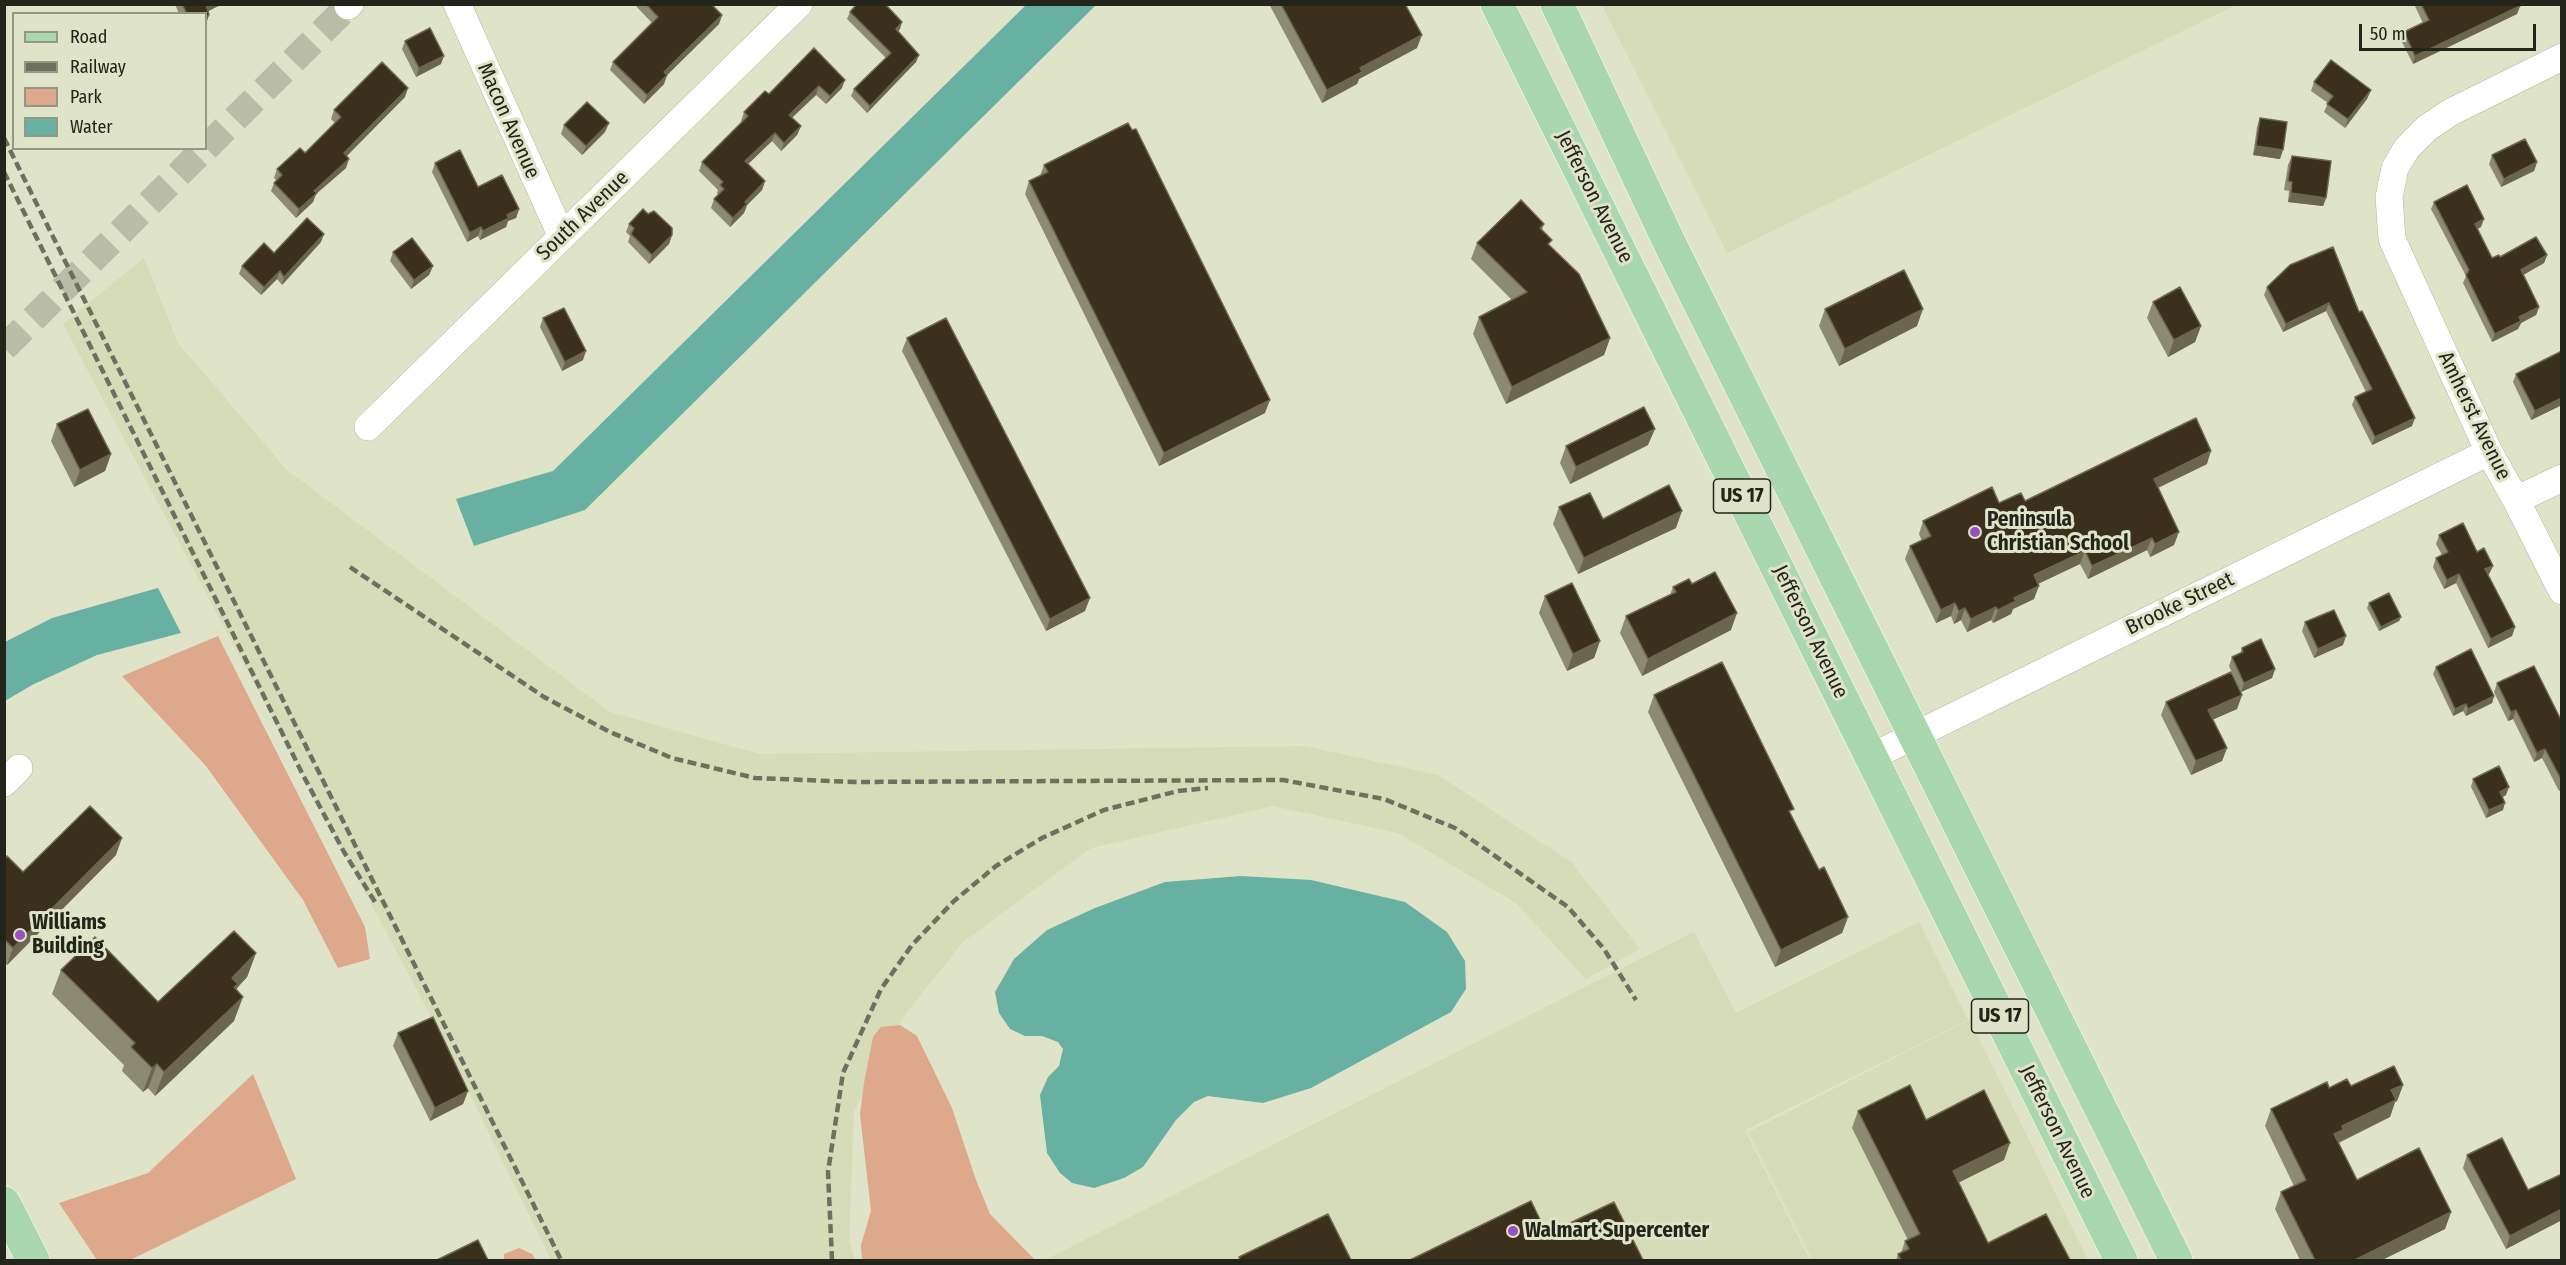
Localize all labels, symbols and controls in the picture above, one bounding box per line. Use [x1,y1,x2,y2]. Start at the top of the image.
legend [12,12,207,150]
scale bar [2362,12,2539,50]
text: 50 m [2370,23,2406,45]
text: Road [70,26,107,48]
text: Railway [70,56,126,78]
street label: Macon Avenue [471,59,545,183]
text: Park [70,86,102,108]
text: Water [70,116,113,138]
street label: Jefferson Avenue [1550,127,1638,267]
street label: South Avenue [532,166,634,266]
street label: Amherst Avenue [2432,348,2516,484]
road number: US 17 [1714,479,1770,513]
place label: Peninsula Christian School [1987,507,2129,557]
marker: Peninsula Christian School [1968,525,1982,539]
street label: Jefferson Avenue [1767,561,1853,703]
street label: Brooke Street [2122,567,2238,641]
place label: Williams Building [32,910,106,960]
marker: Williams Building [13,928,27,942]
road number: US 17 [1972,999,2028,1033]
street label: Jefferson Avenue [2014,1061,2100,1203]
place label: Walmart Supercenter [1525,1218,1709,1244]
marker: Walmart Supercenter [1506,1224,1520,1238]

